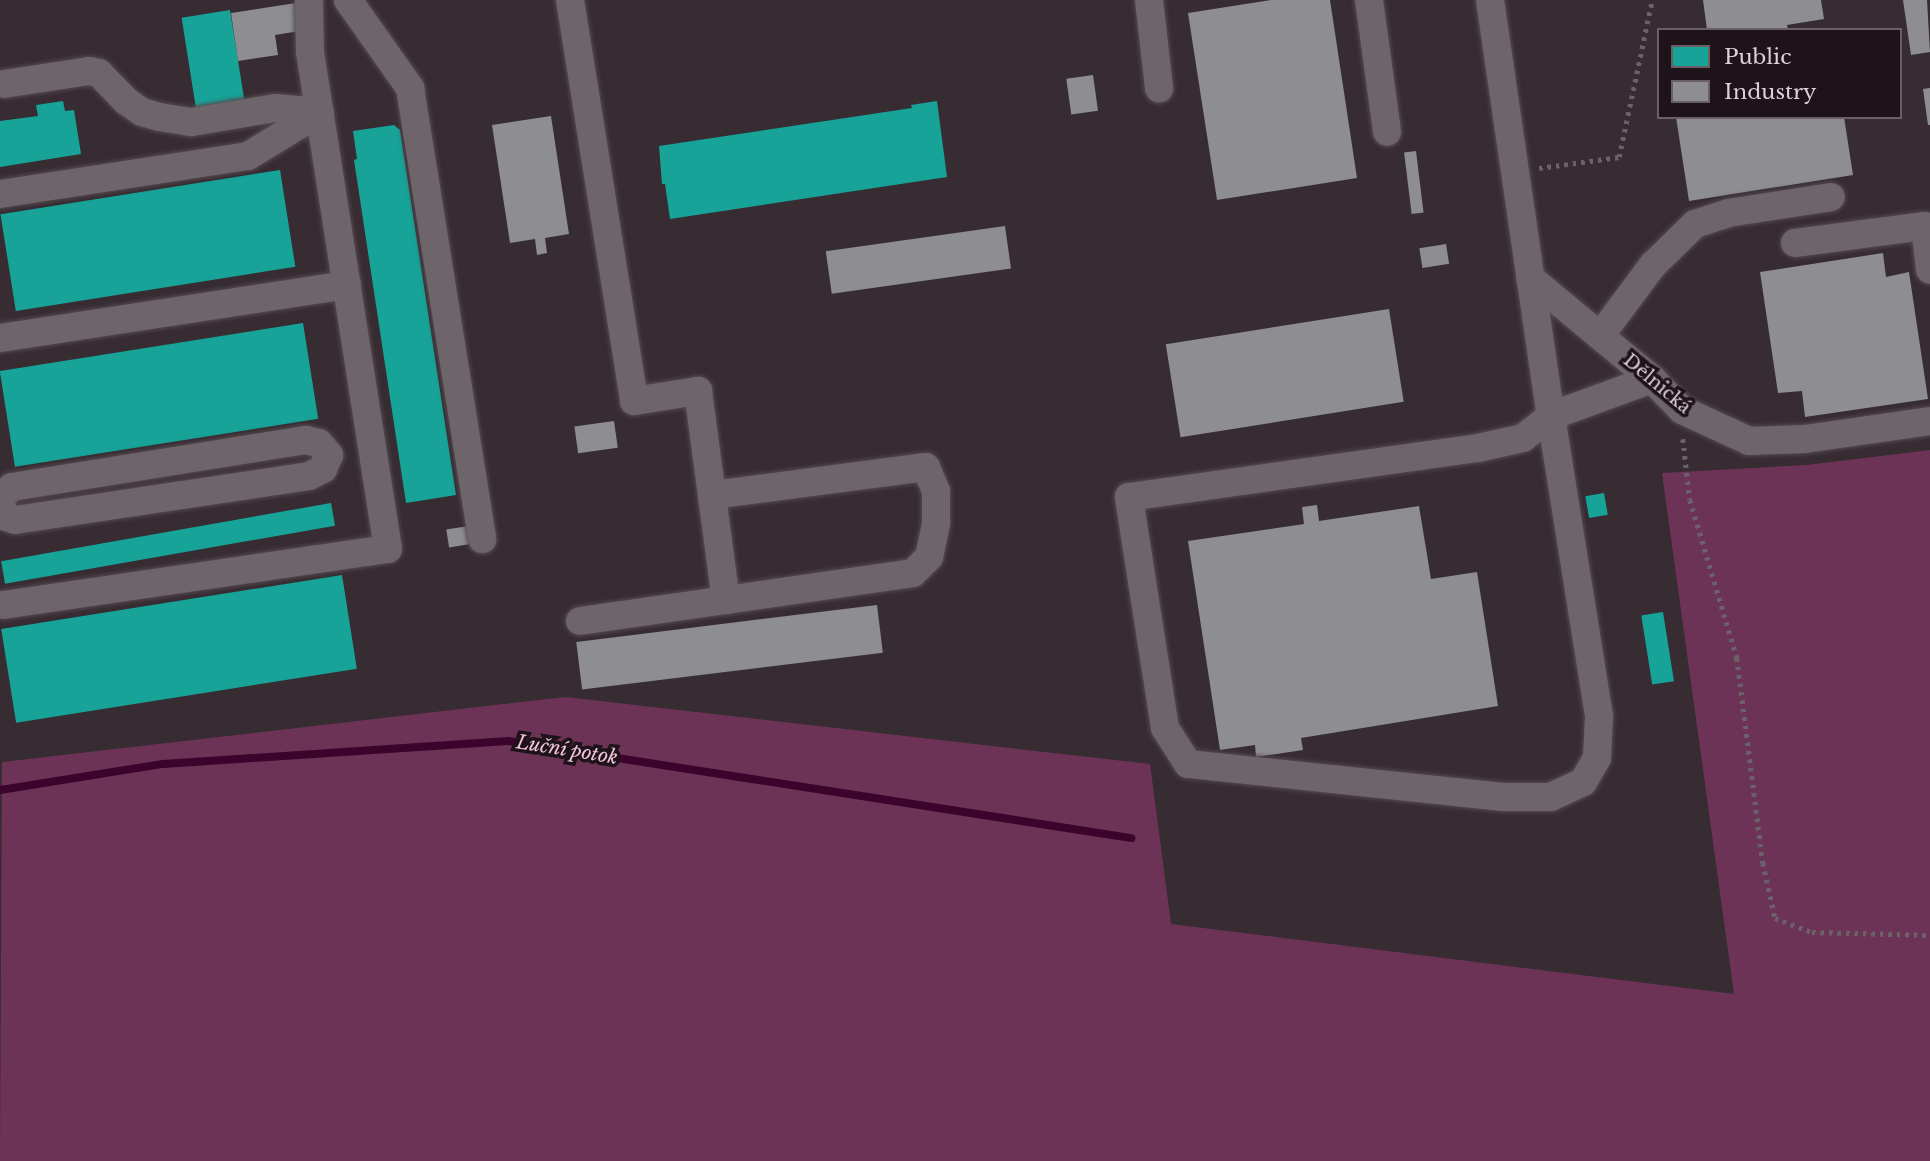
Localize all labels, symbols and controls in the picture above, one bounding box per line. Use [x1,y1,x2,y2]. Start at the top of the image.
legend [1657,28,1902,119]
text: Public [1724,44,1791,70]
text: Industry [1724,79,1816,105]
street label: Dělnická [1619,350,1695,418]
water label: Luční potok [514,731,620,769]

